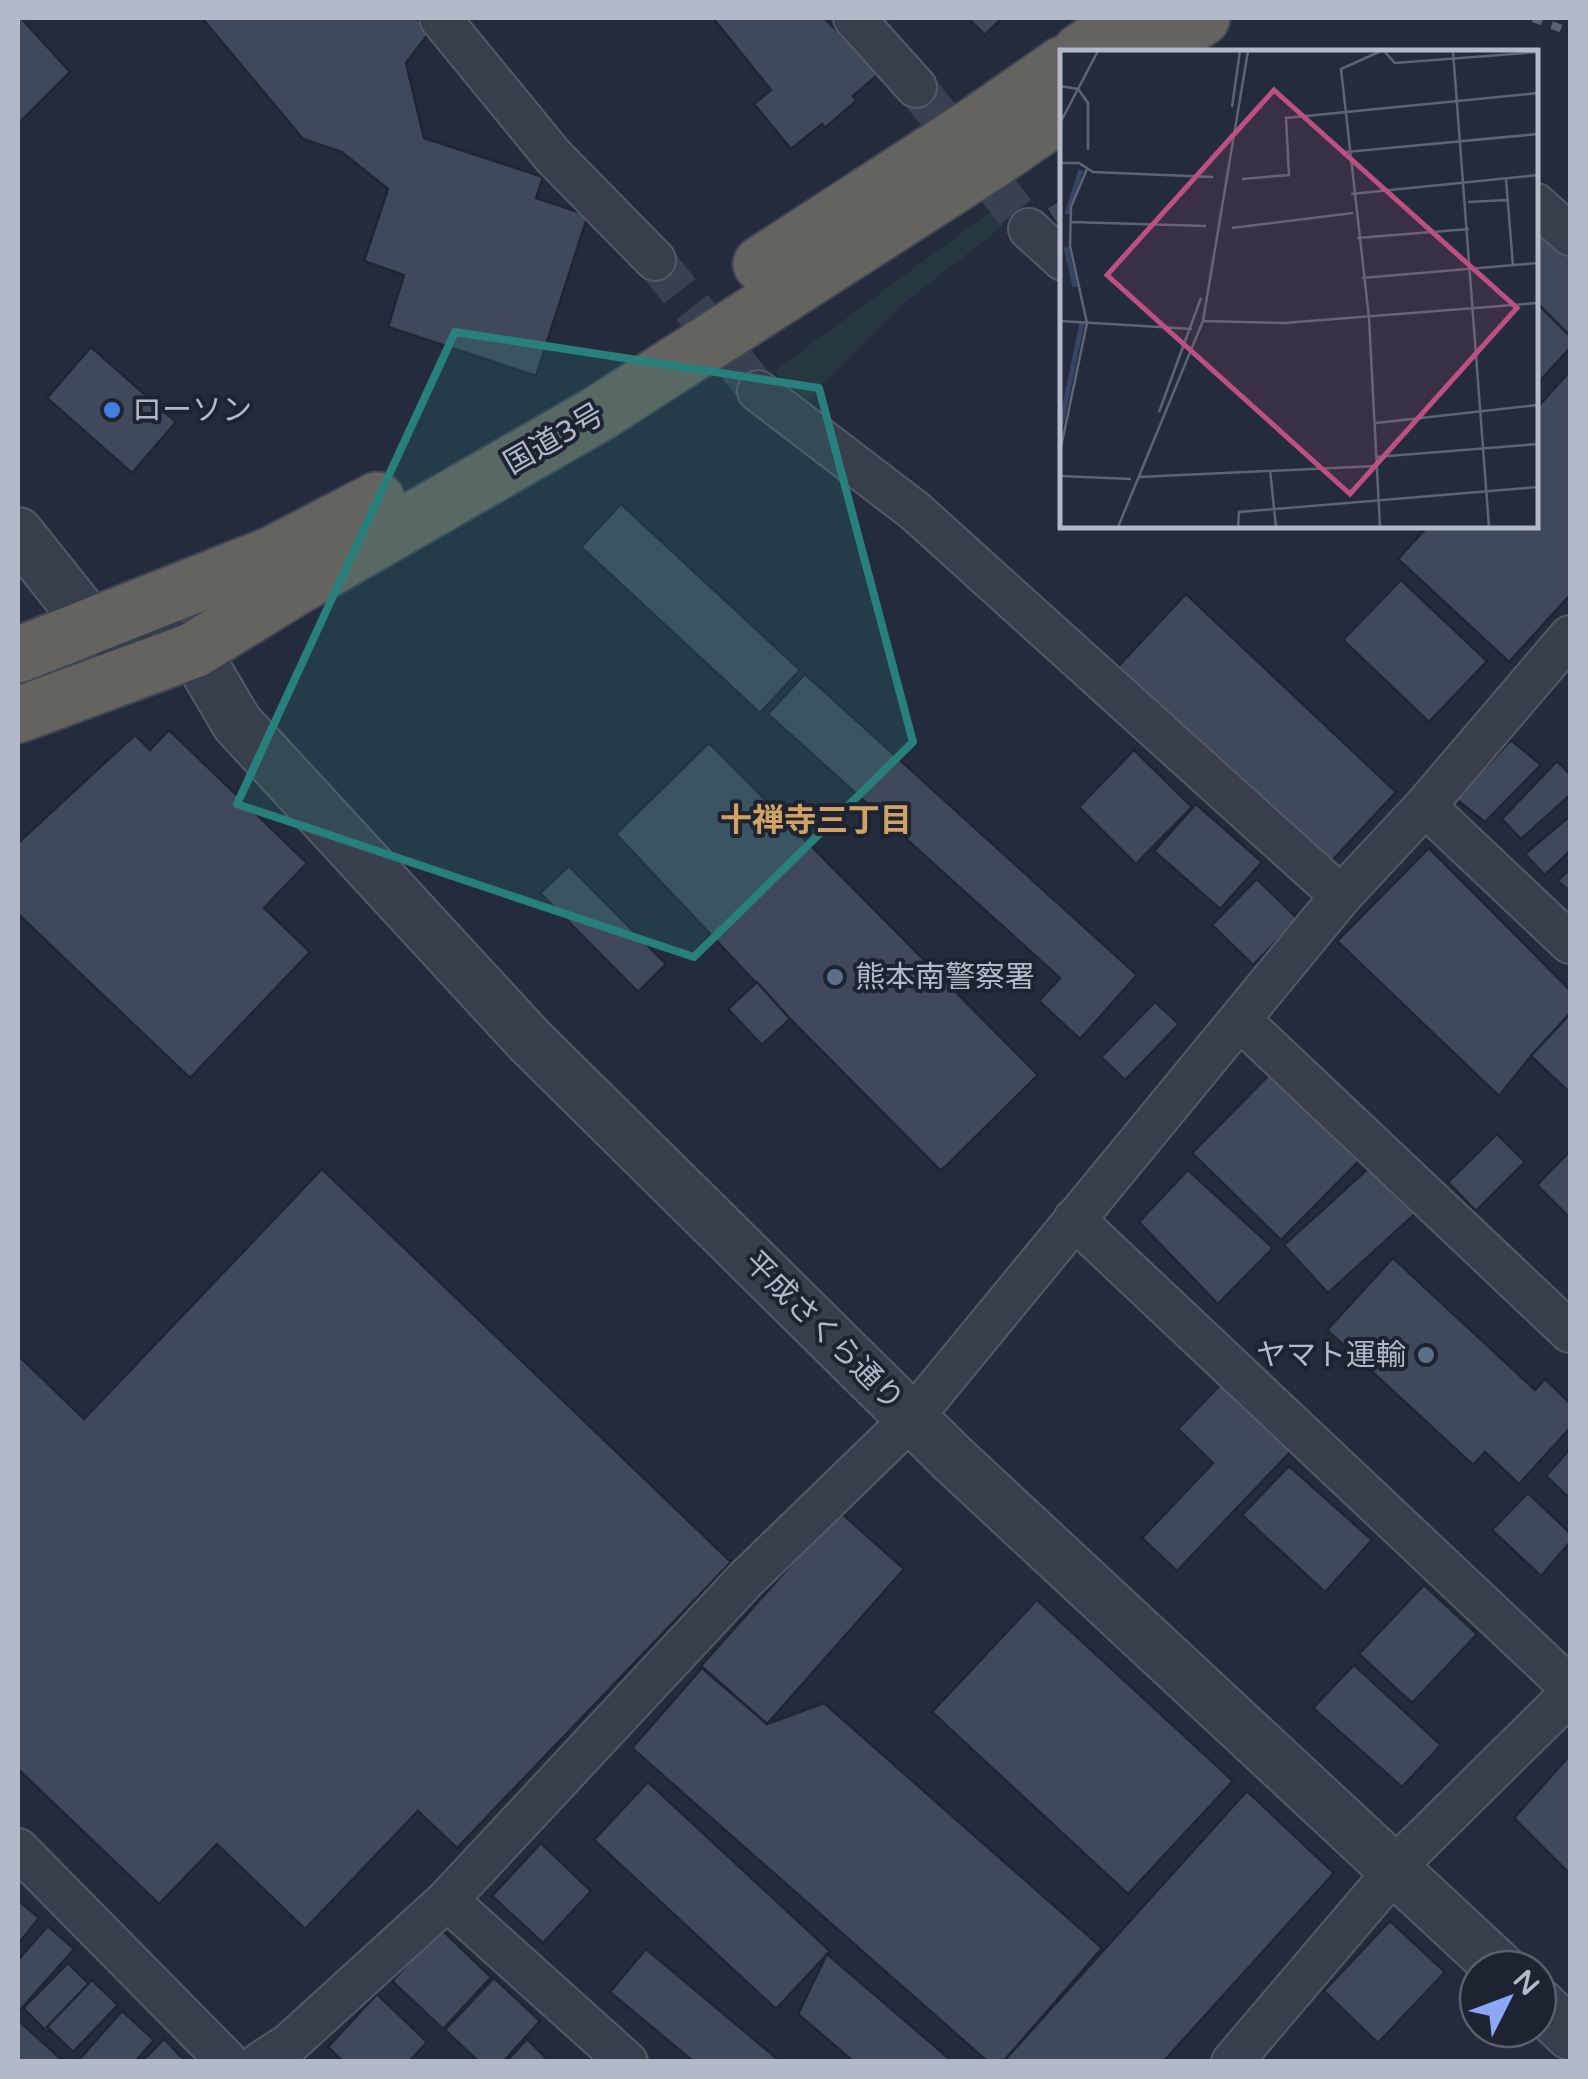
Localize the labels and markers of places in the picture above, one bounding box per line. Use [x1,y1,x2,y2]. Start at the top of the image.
place label: ローソン [132,392,252,429]
marker: ローソン [101,399,123,421]
place label: 熊本南警察署 [855,959,1035,996]
marker: 熊本南警察署 [824,966,846,988]
place label: ヤマト運輸 [1256,1337,1406,1374]
marker: ヤマト運輸 [1415,1344,1437,1366]

